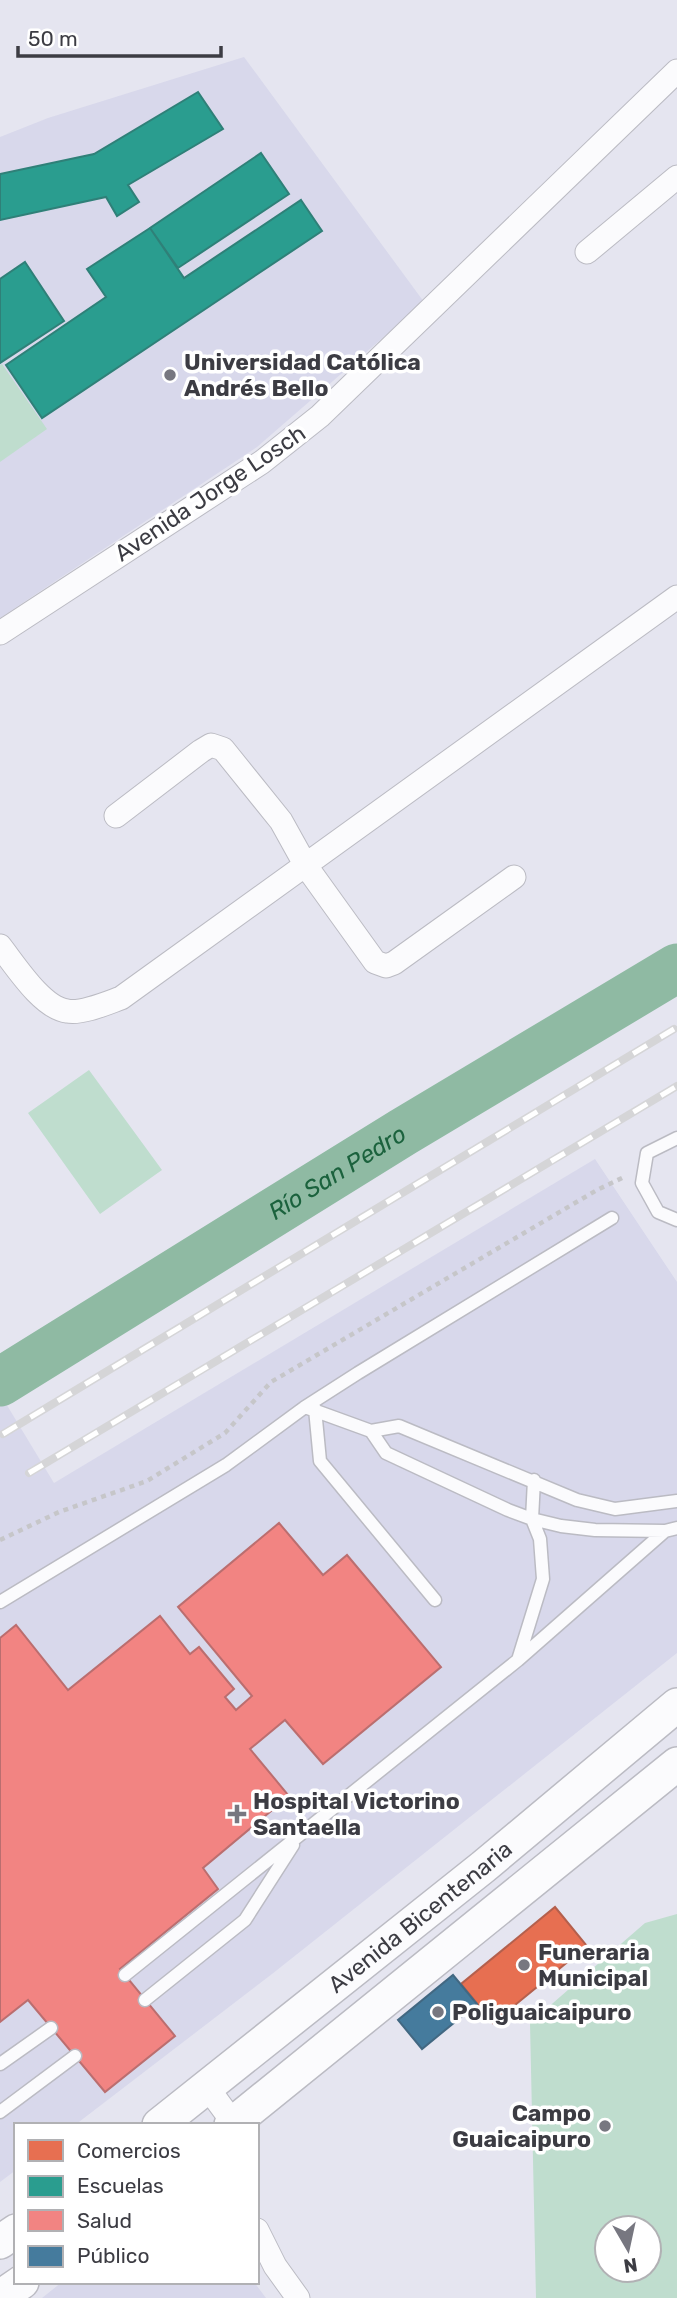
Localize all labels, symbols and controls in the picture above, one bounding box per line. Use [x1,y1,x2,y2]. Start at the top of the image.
scale bar [18,14,220,58]
text: 50 m [28,26,78,51]
place label: Universidad Católica Andrés Bello [184,348,421,402]
marker: Universidad Católica Andrés Bello [162,367,178,383]
street label: Avenida Jorge Losch [109,419,311,567]
water label: Río San Pedro [263,1120,411,1226]
place label: Hospital Victorino Santaella [253,1787,460,1841]
marker: Hospital Victorino Santaella [227,1804,247,1824]
street label: Avenida Bicentenaria [323,1835,518,1999]
place label: Funeraria Municipal [538,1938,650,1992]
marker: Funeraria Municipal [516,1957,532,1973]
place label: Poliguaicaipuro [452,1998,631,2026]
marker: Poliguaicaipuro [430,2004,446,2020]
place label: Campo Guaicaipuro [452,2099,591,2153]
marker: Campo Guaicaipuro [597,2118,613,2134]
legend [14,2123,259,2284]
text: Comercios [77,2138,181,2163]
text: Escuelas [77,2173,164,2198]
text: Salud [77,2208,132,2233]
north arrow [593,2214,663,2284]
text: Público [77,2243,149,2268]
text: N [622,2253,639,2278]

